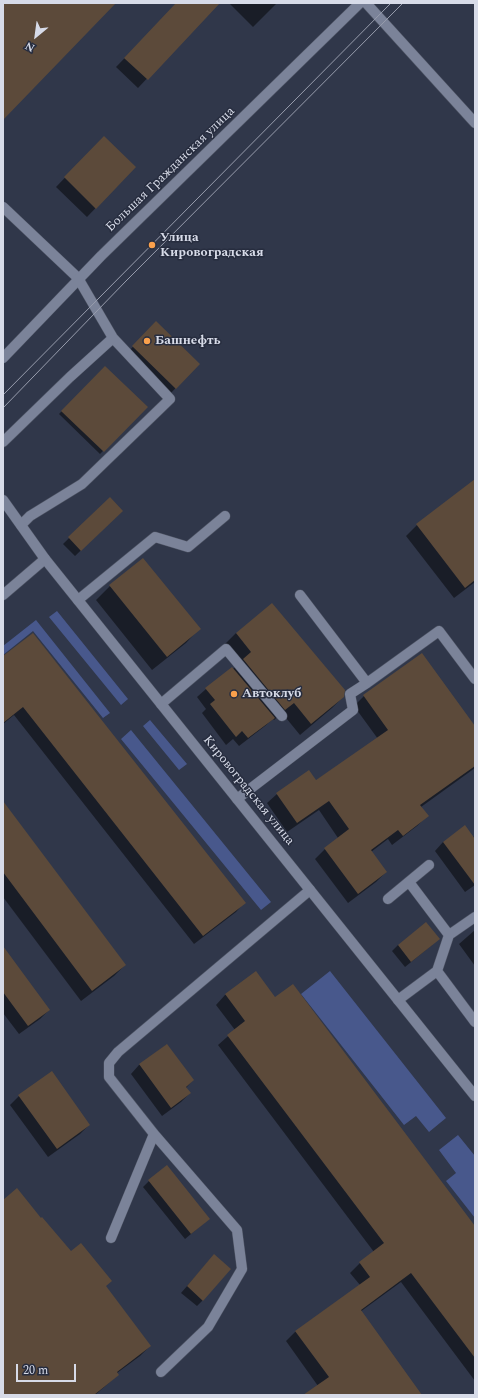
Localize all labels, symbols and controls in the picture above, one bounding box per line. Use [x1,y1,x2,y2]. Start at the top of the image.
north arrow [16,16,56,56]
text: N [22,37,38,57]
street label: Большая Гражданская улица [103,104,239,236]
place label: Улица Кировоградская [160,230,264,261]
marker: Улица Кировоградская [147,240,157,250]
place label: Башнефть [155,333,220,349]
marker: Башнефть [142,336,152,346]
place label: Автоклуб [242,686,301,702]
marker: Автоклуб [229,689,239,699]
street label: Кировоградская улица [199,733,297,849]
scale bar [18,1356,78,1382]
text: 20 m [23,1361,48,1380]

